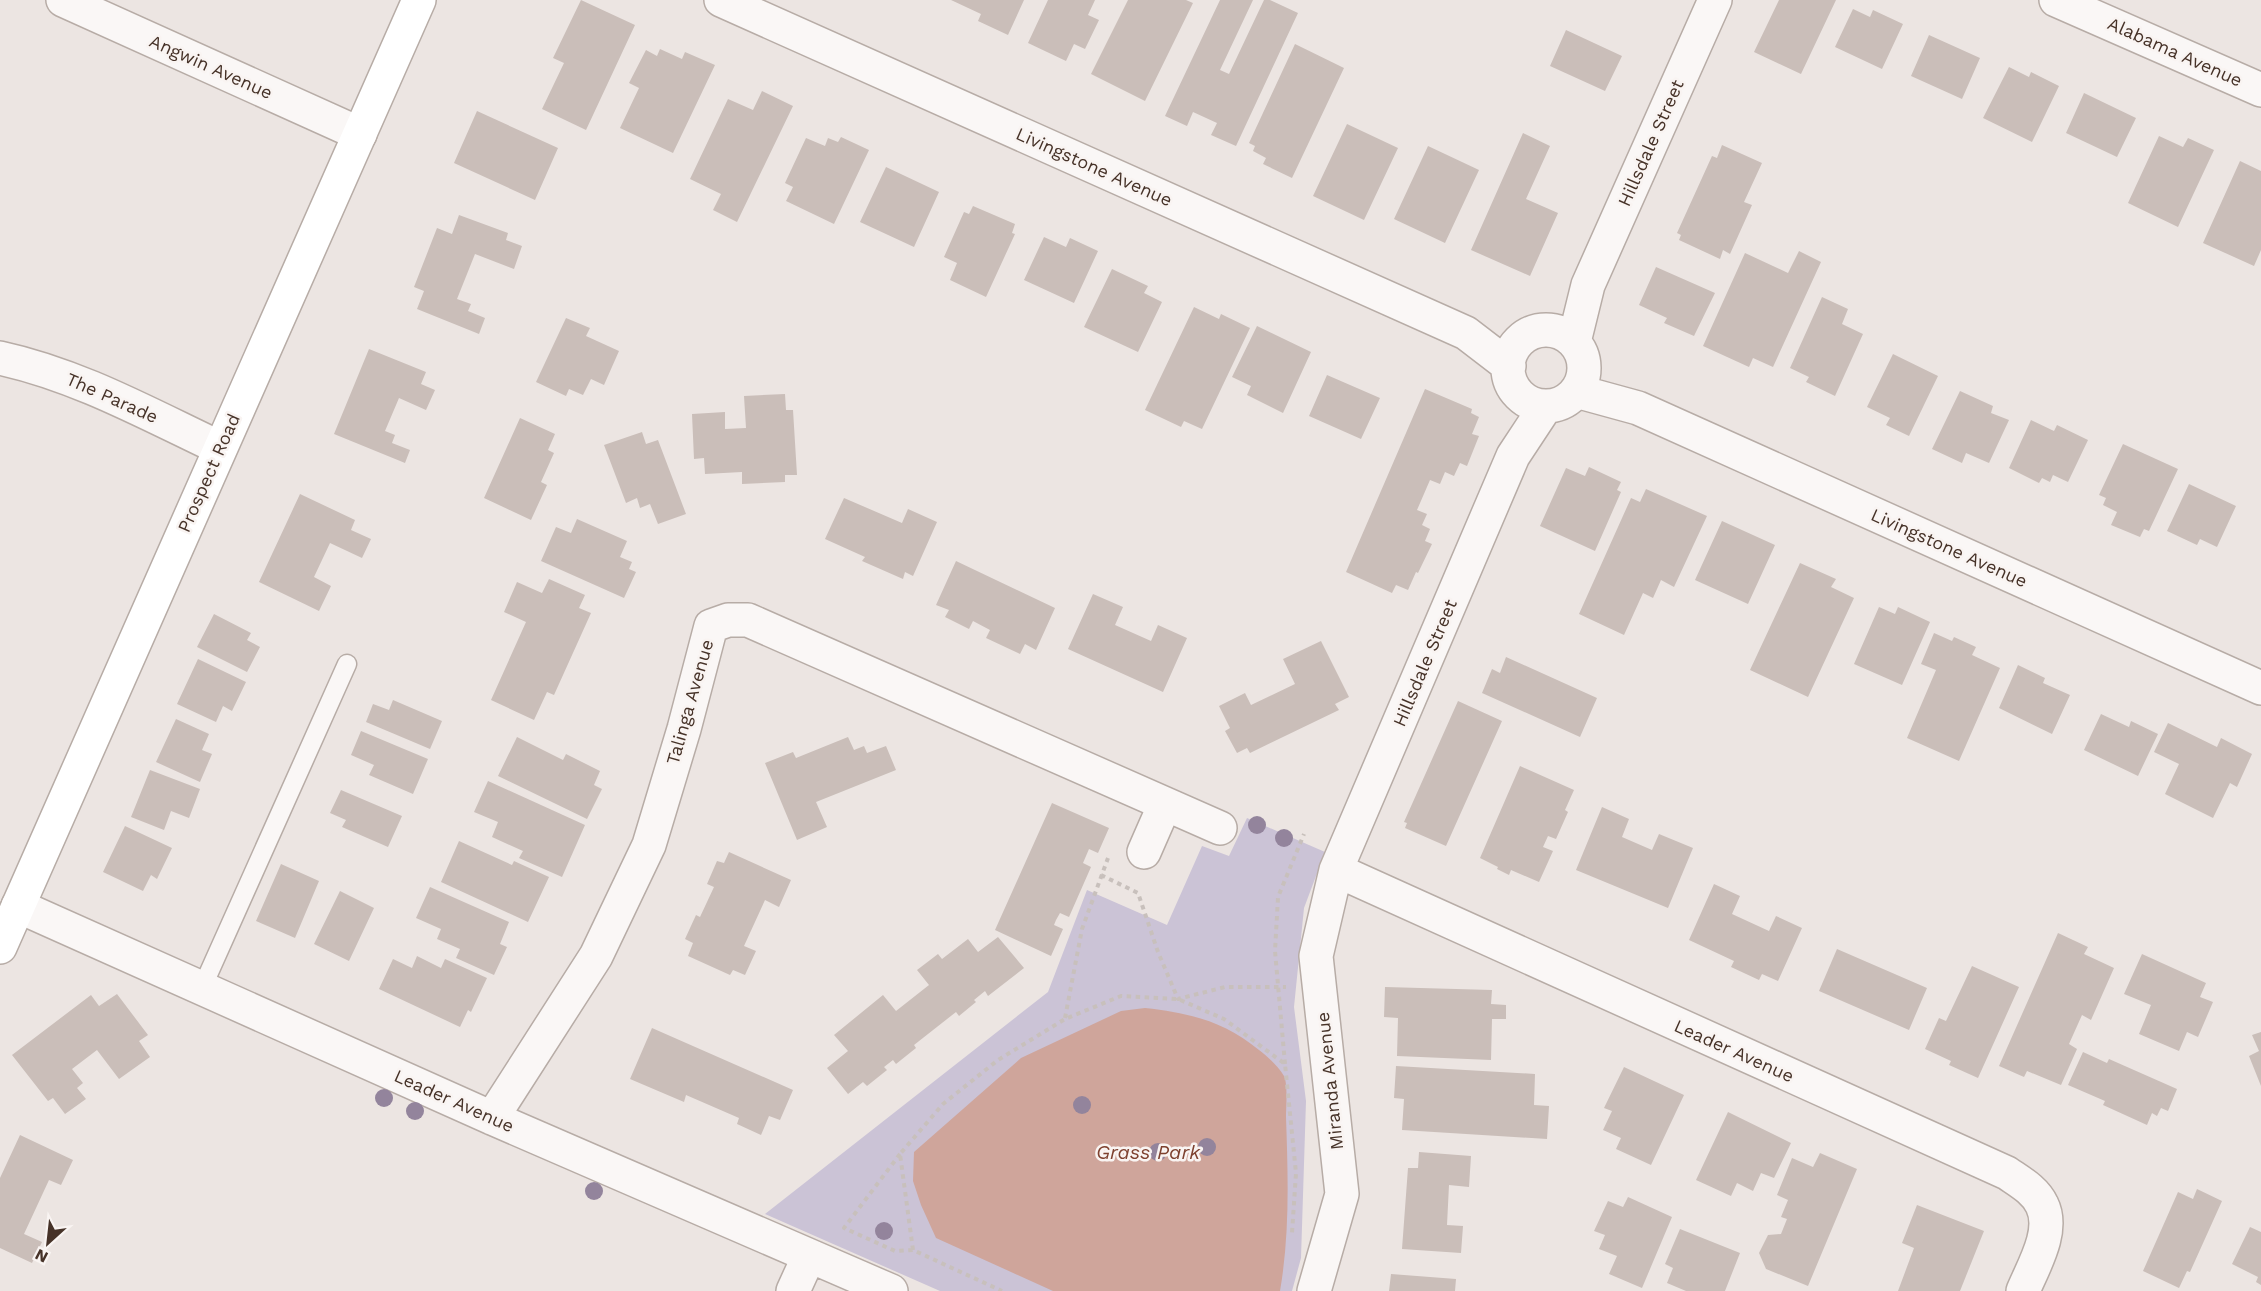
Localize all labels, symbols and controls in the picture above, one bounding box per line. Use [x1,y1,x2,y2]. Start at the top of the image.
street label: Alabama Avenue [2105,12,2246,91]
street label: Angwin Avenue [146,30,276,103]
street label: Hillsdale Street [1613,76,1688,209]
street label: Livingstone Avenue [1013,123,1176,210]
street label: The Parade [63,368,161,427]
street label: Prospect Road [173,410,244,535]
street label: Livingstone Avenue [1868,504,2031,591]
street label: Hillsdale Street [1388,596,1461,730]
street label: Talinga Avenue [662,637,717,767]
street label: Miranda Avenue [1312,1011,1347,1151]
street label: Leader Avenue [1671,1015,1797,1086]
street label: Leader Avenue [391,1065,517,1136]
water label: Grass Park [1096,1140,1201,1164]
north arrow [18,1213,78,1273]
text: N [32,1245,51,1267]

